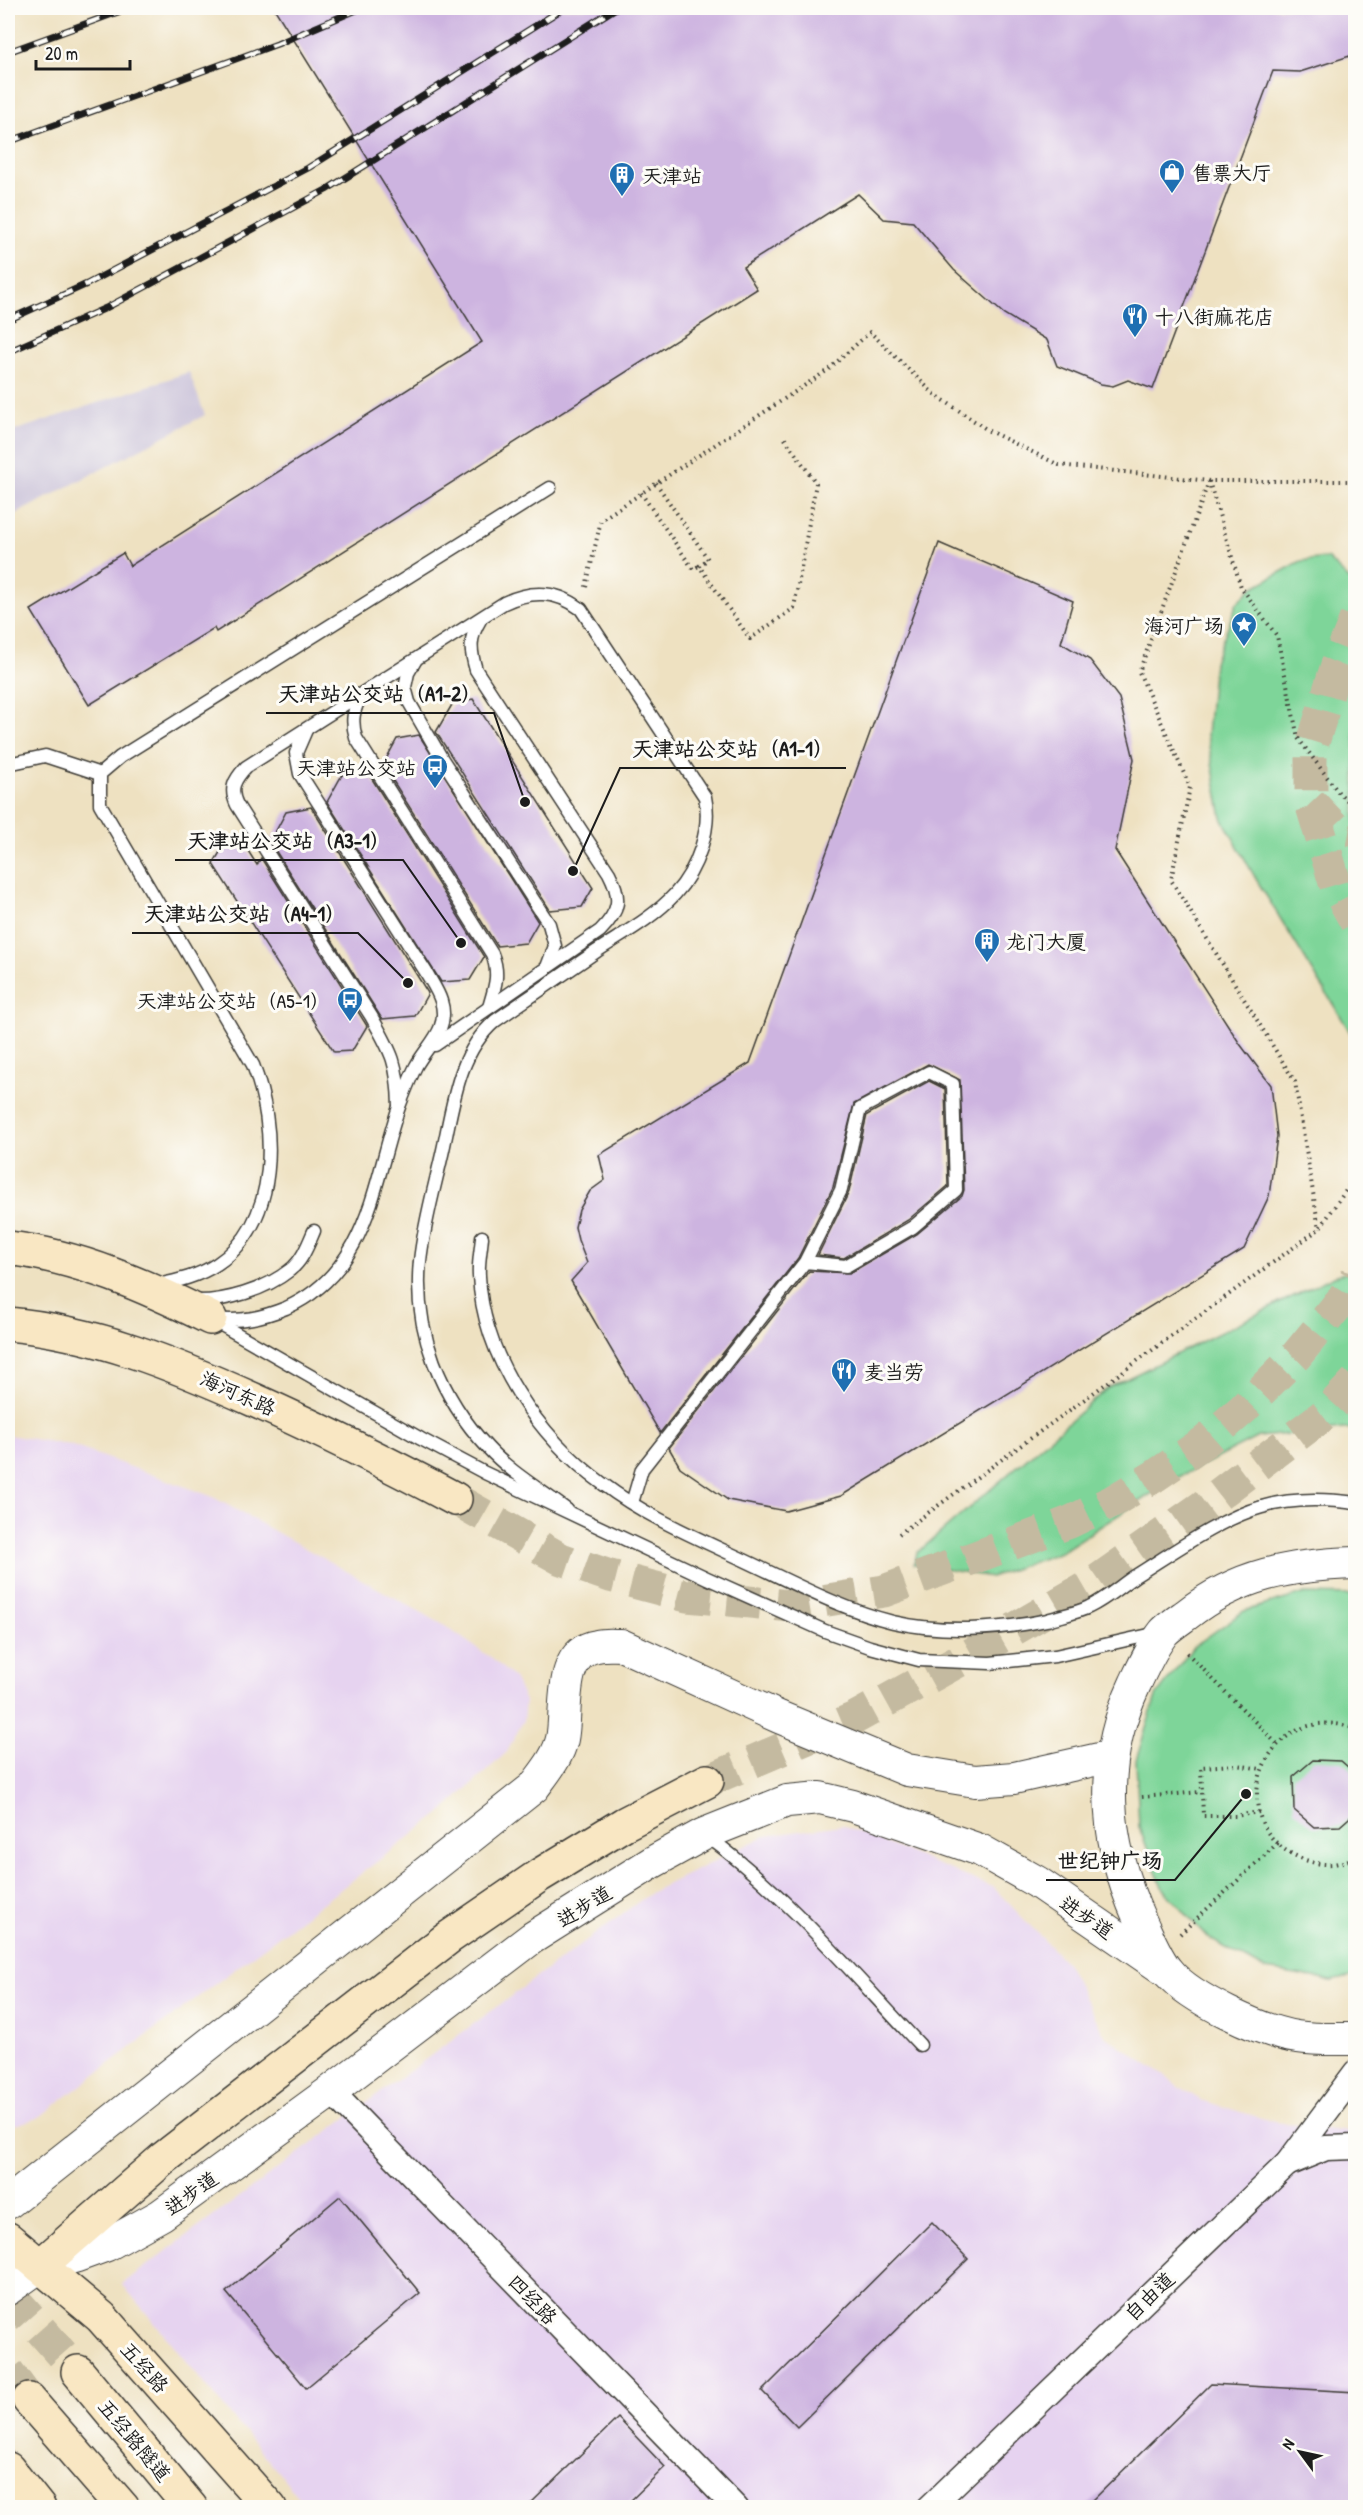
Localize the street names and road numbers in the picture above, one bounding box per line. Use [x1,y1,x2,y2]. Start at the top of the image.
street label: 海河东路 [196,1364,281,1422]
street label: 进步道 [551,1879,617,1933]
street label: 进步道 [1055,1889,1119,1945]
street label: 进步道 [159,2164,223,2222]
street label: 自由道 [1118,2265,1180,2327]
street label: 四经路 [502,2268,564,2331]
street label: 五经路 [115,2336,176,2399]
street label: 五经路隧道 [93,2393,177,2487]

